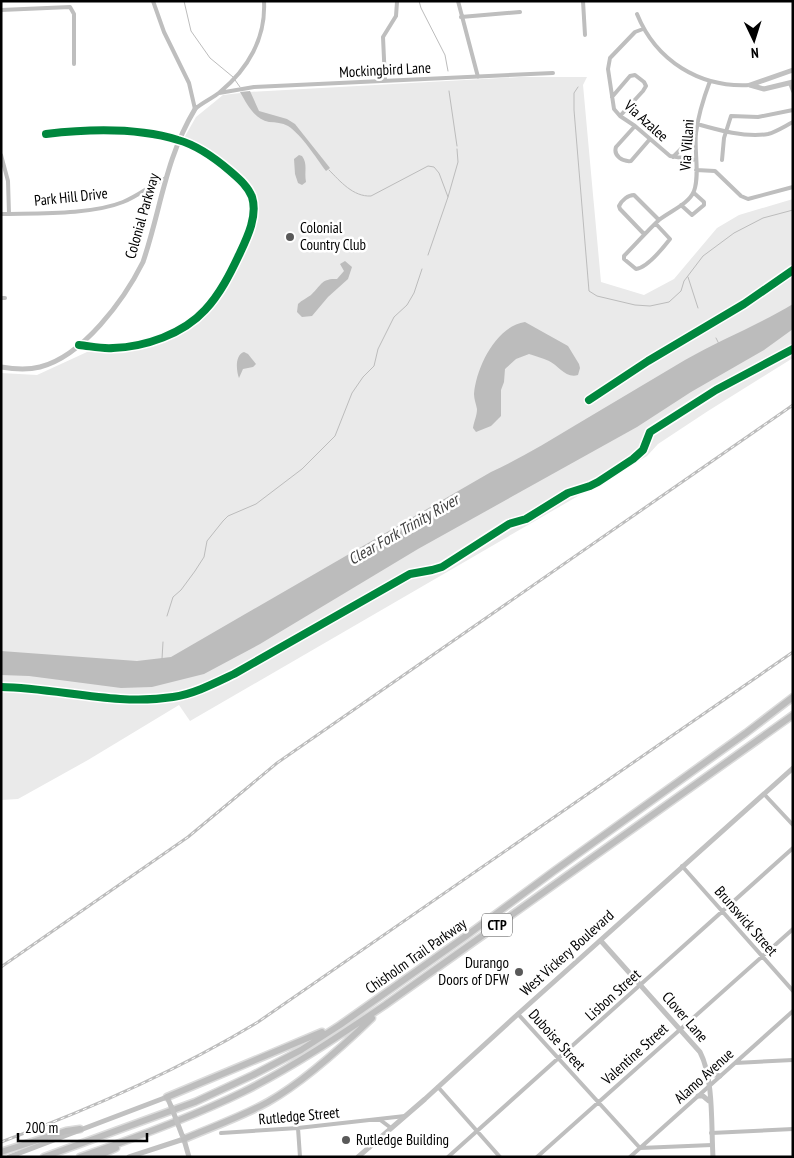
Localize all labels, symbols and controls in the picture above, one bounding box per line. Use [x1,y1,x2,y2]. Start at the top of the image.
north arrow [729,15,779,65]
text: N [751,44,759,62]
street label: Mockingbird Lane [339,58,431,81]
street label: Via Azalee [620,95,672,145]
street label: Via Villani [675,118,698,173]
street label: Colonial Parkway [120,171,163,261]
street label: Park Hill Drive [33,183,109,210]
place label: Colonial Country Club [300,218,366,254]
marker: Colonial Country Club [284,231,296,243]
water label: Clear Fork Trinity River [344,488,464,569]
street label: Brunswick Street [711,882,782,960]
street label: West Vickery Boulevard [516,906,617,1000]
street label: Chisholm Trail Parkway [361,913,470,998]
road number: CTP [482,914,512,936]
place label: Durango Doors of DFW [438,953,509,989]
street label: Lisbon Street [581,965,644,1025]
marker: Durango Doors of DFW [513,966,525,978]
street label: Clover Lane [658,987,712,1046]
street label: Duboise Street [525,1005,590,1074]
street label: Valentine Street [597,1019,672,1089]
street label: Alamo Avenue [670,1044,737,1107]
street label: Rutledge Street [258,1103,340,1128]
scale bar [18,1110,146,1142]
text: 200 m [25,1118,58,1137]
place label: Rutledge Building [356,1130,449,1149]
marker: Rutledge Building [340,1134,352,1146]

